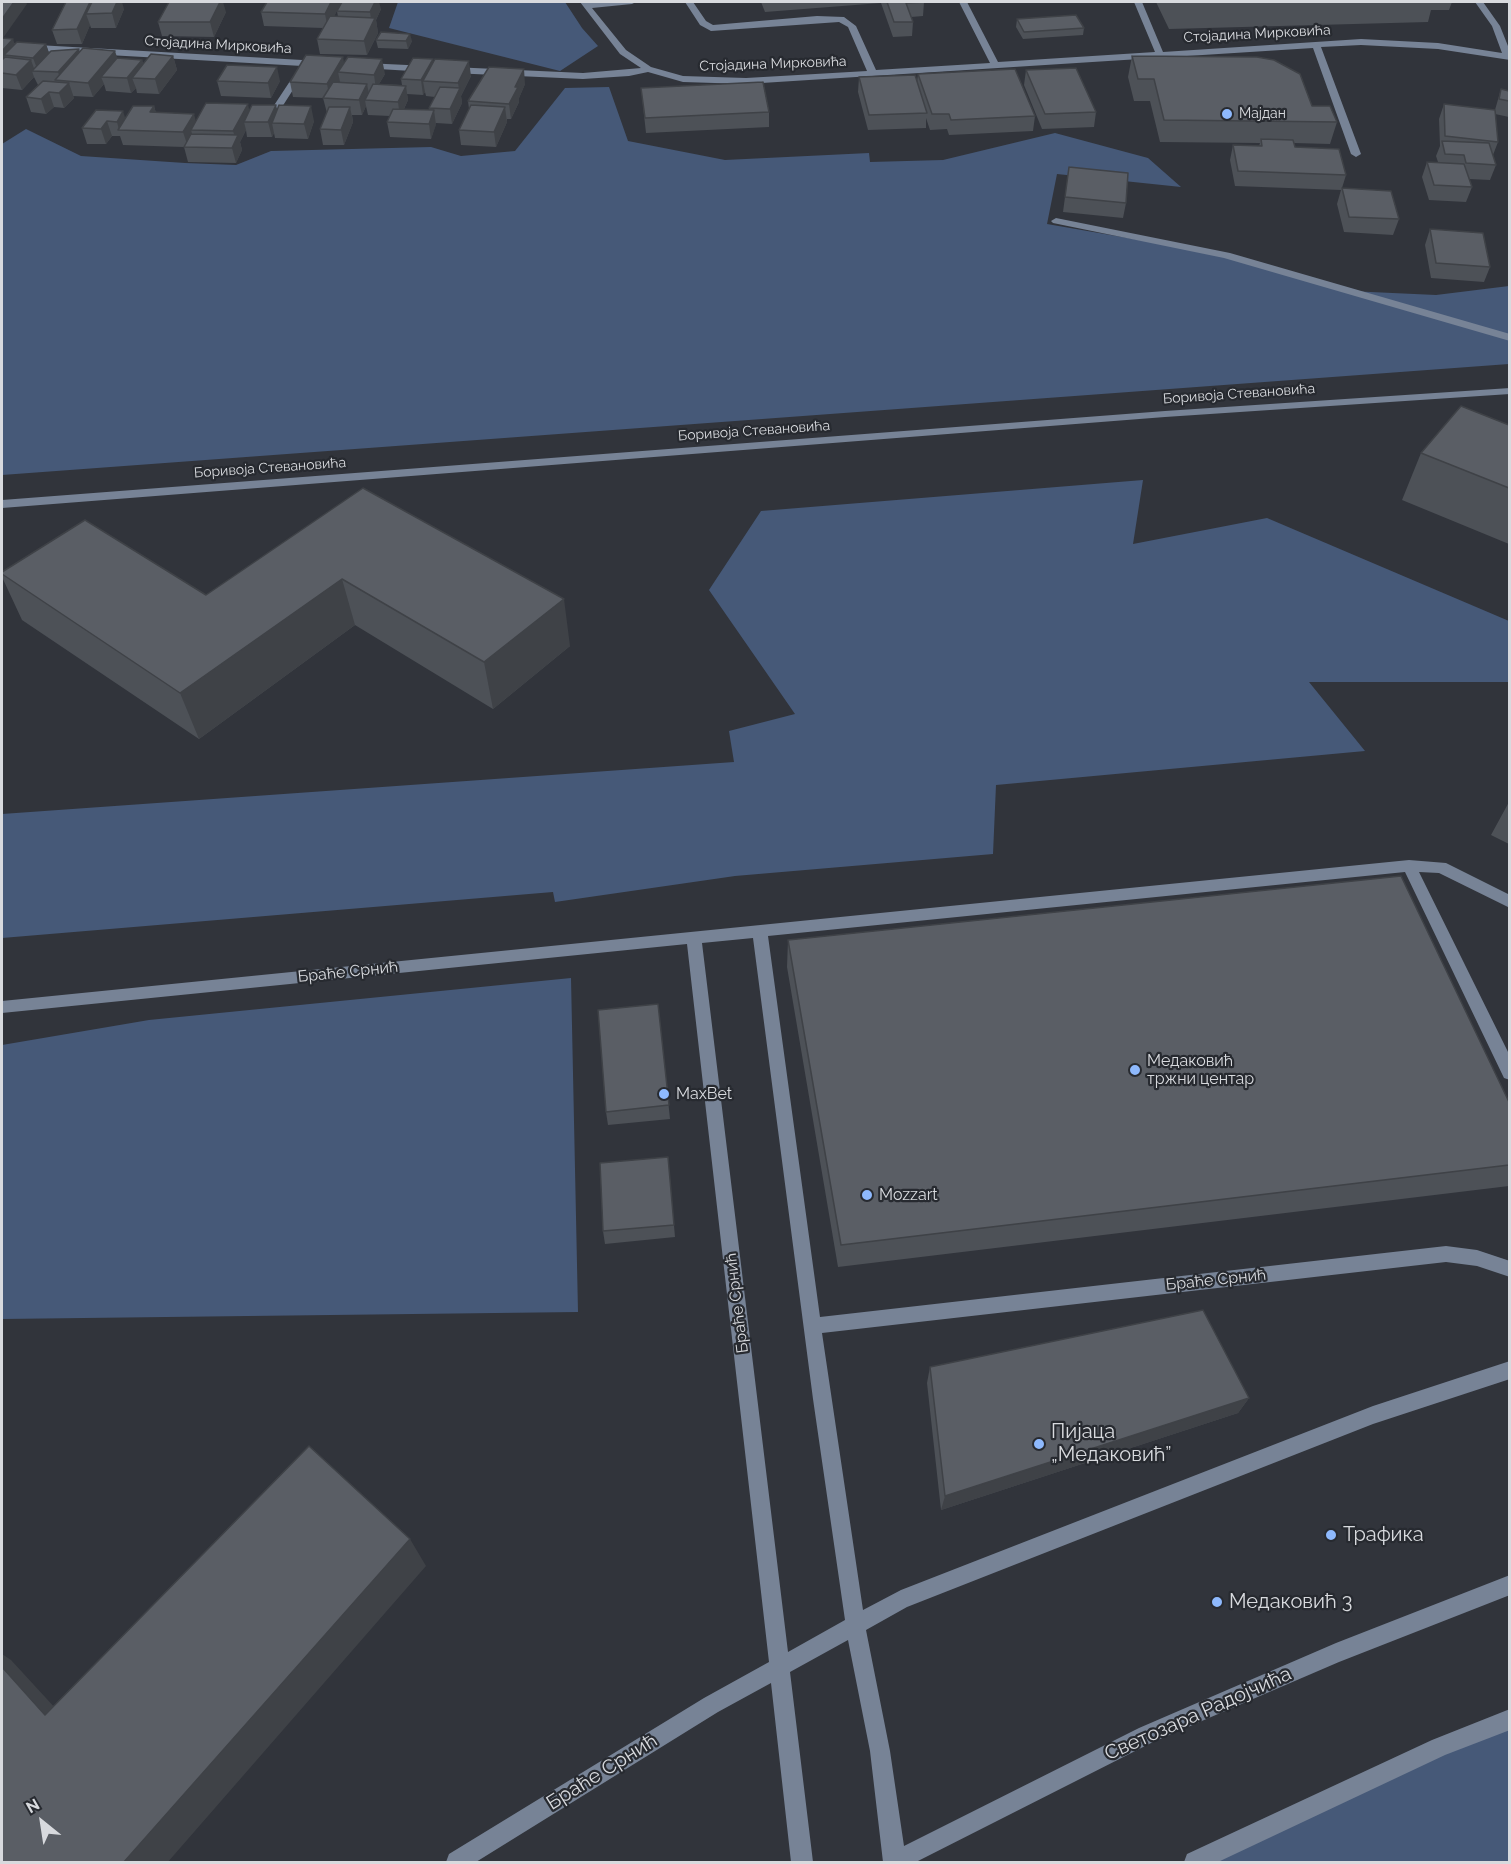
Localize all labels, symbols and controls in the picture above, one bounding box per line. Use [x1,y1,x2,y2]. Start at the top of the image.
street label: Стојадина Мирковића [1183,22,1331,46]
street label: Стојадина Мирковића [144,33,292,57]
street label: Стојадина Мирковића [699,53,847,75]
place label: Мајдан [1239,106,1286,122]
marker: Мајдан [1220,107,1234,121]
street label: Боривоја Стевановића [1162,380,1316,408]
street label: Боривоја Стевановића [677,417,831,445]
street label: Боривоја Стевановића [193,454,347,482]
street label: Браће Срнић [297,957,399,987]
place label: Медаковић тржни центар [1147,1051,1254,1089]
marker: Медаковић тржни центар [1128,1063,1142,1077]
place label: MaxBet [676,1084,732,1104]
marker: MaxBet [657,1087,671,1101]
place label: Mozzart [879,1185,938,1205]
marker: Mozzart [860,1188,874,1202]
street label: Браће Срнић [721,1252,753,1354]
street label: Браће Срнић [1165,1265,1267,1295]
place label: Пијаца „Медаковић” [1051,1420,1171,1467]
marker: Пијаца „Медаковић” [1032,1437,1046,1451]
place label: Трафика [1343,1523,1424,1547]
marker: Трафика [1324,1528,1338,1542]
place label: Медаковић 3 [1229,1590,1352,1614]
marker: Медаковић 3 [1210,1595,1224,1609]
street label: Светозара Радојчића [1101,1662,1295,1766]
street label: Браће Срнић [542,1728,662,1816]
north arrow [12,1792,72,1852]
text: N [23,1795,43,1817]

